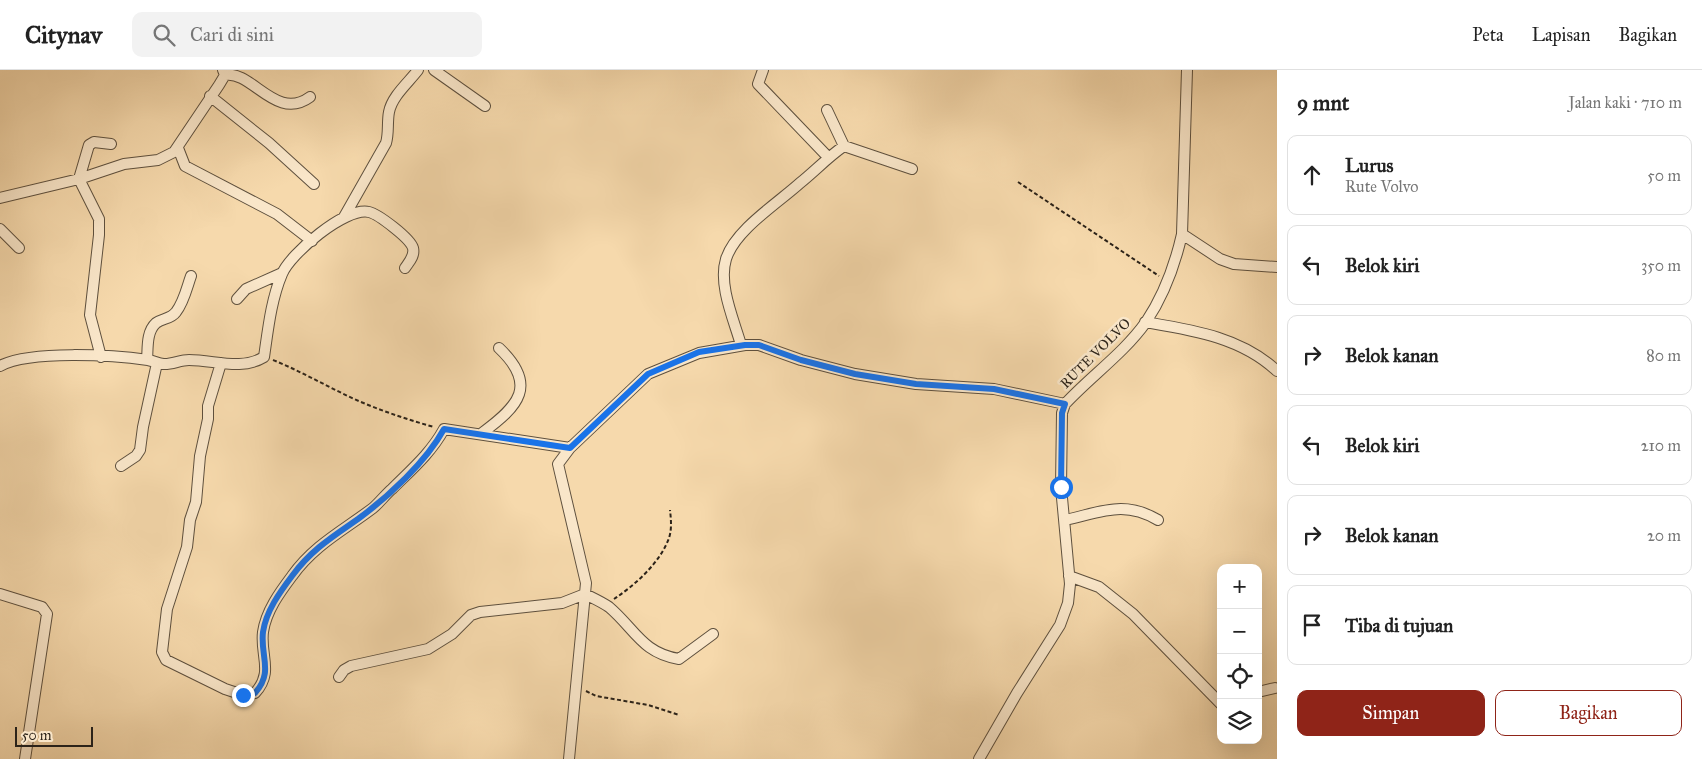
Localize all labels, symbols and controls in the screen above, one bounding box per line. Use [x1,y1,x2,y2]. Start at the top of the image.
search box [132,12,482,57]
text: Citynav [25,20,102,50]
icon: search [150,21,178,49]
text: Cari di sini [190,23,274,46]
text: Peta [1472,24,1504,46]
text: Lapisan [1532,24,1590,46]
text: Bagikan [1618,24,1677,46]
text: 9 mnt [1297,90,1349,116]
text: Jalan kaki · 710 m [1569,93,1682,112]
text: Lurus [1345,154,1393,177]
icon: ahead [1298,161,1326,189]
text: 50 m [1647,166,1681,185]
text: Rute Volvo [1345,177,1418,196]
icon: left [1298,251,1326,279]
text: Belok kiri [1345,254,1419,277]
text: 350 m [1641,256,1681,275]
street label: RUTE VOLVO [1057,315,1134,392]
icon: right [1298,341,1326,369]
text: Belok kanan [1345,344,1439,367]
text: 80 m [1646,346,1681,365]
icon: left [1298,431,1326,459]
text: Belok kiri [1345,434,1419,457]
text: 210 m [1641,436,1681,455]
route start [1050,476,1073,499]
icon: right [1298,521,1326,549]
text: Belok kanan [1345,524,1439,547]
text: 20 m [1647,526,1681,545]
map controls [1217,564,1262,744]
button: + [1217,564,1262,609]
button: − [1217,609,1262,654]
icon: arrive [1298,611,1326,639]
text: Tiba di tujuan [1345,614,1453,637]
button: locate [1217,654,1262,699]
route end [232,684,255,707]
button: Simpan [1297,690,1485,736]
button: Bagikan [1495,690,1682,736]
button: layers [1217,699,1262,744]
scale bar [15,724,92,747]
text: 50 m [22,727,51,744]

